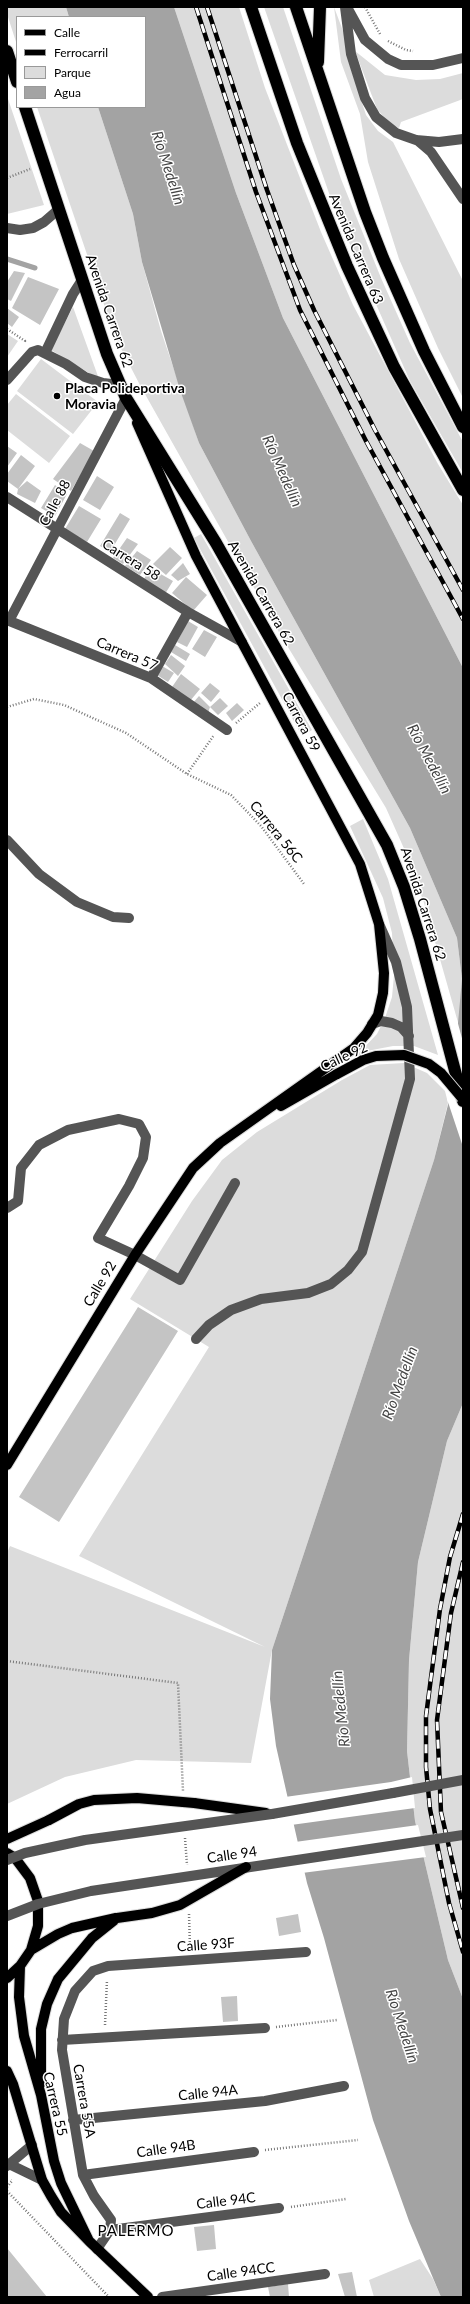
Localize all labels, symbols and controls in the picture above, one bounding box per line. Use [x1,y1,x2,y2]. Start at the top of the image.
legend [16,16,146,108]
text: Calle [54,25,80,40]
text: Ferrocarril [54,45,108,60]
text: Parque [54,65,91,80]
text: Agua [54,85,81,100]
water label: Río Medellín [148,129,188,207]
street label: Avenida Carrera 63 [325,191,387,307]
street label: Avenida Carrera 62 [82,252,136,370]
place label: Placa Polideportiva Moravia [65,380,185,412]
marker: Placa Polideportiva Moravia [52,391,62,401]
water label: Río Medellín [258,432,306,510]
street label: Calle 88 [36,477,74,529]
street label: Carrera 58 [99,536,163,584]
street label: Avenida Carrera 62 [224,538,298,648]
street label: Carrera 57 [94,633,160,675]
street label: Carrera 59 [278,689,324,755]
water label: Río Medellín [403,721,455,797]
street label: Carrera 56C [246,798,306,866]
street label: Avenida Carrera 62 [397,845,449,963]
street label: Calle 92 [318,1039,370,1075]
street label: Calle 92 [80,1258,120,1310]
water label: Río Medellín [378,1344,422,1422]
water label: Río Medellín [328,1670,354,1748]
street label: Calle 94 [206,1843,258,1867]
street label: Calle 93F [176,1935,236,1955]
water label: Río Medellín [382,1987,422,2065]
street label: Carrera 55A [69,2063,99,2139]
street label: Carrera 55 [39,2070,71,2138]
street label: Calle 94A [177,2082,239,2104]
street label: Calle 94B [136,2137,196,2161]
street label: Calle 94C [195,2189,257,2213]
district label: PALERMO [97,2222,175,2240]
street label: Calle 94CC [206,2259,276,2285]

